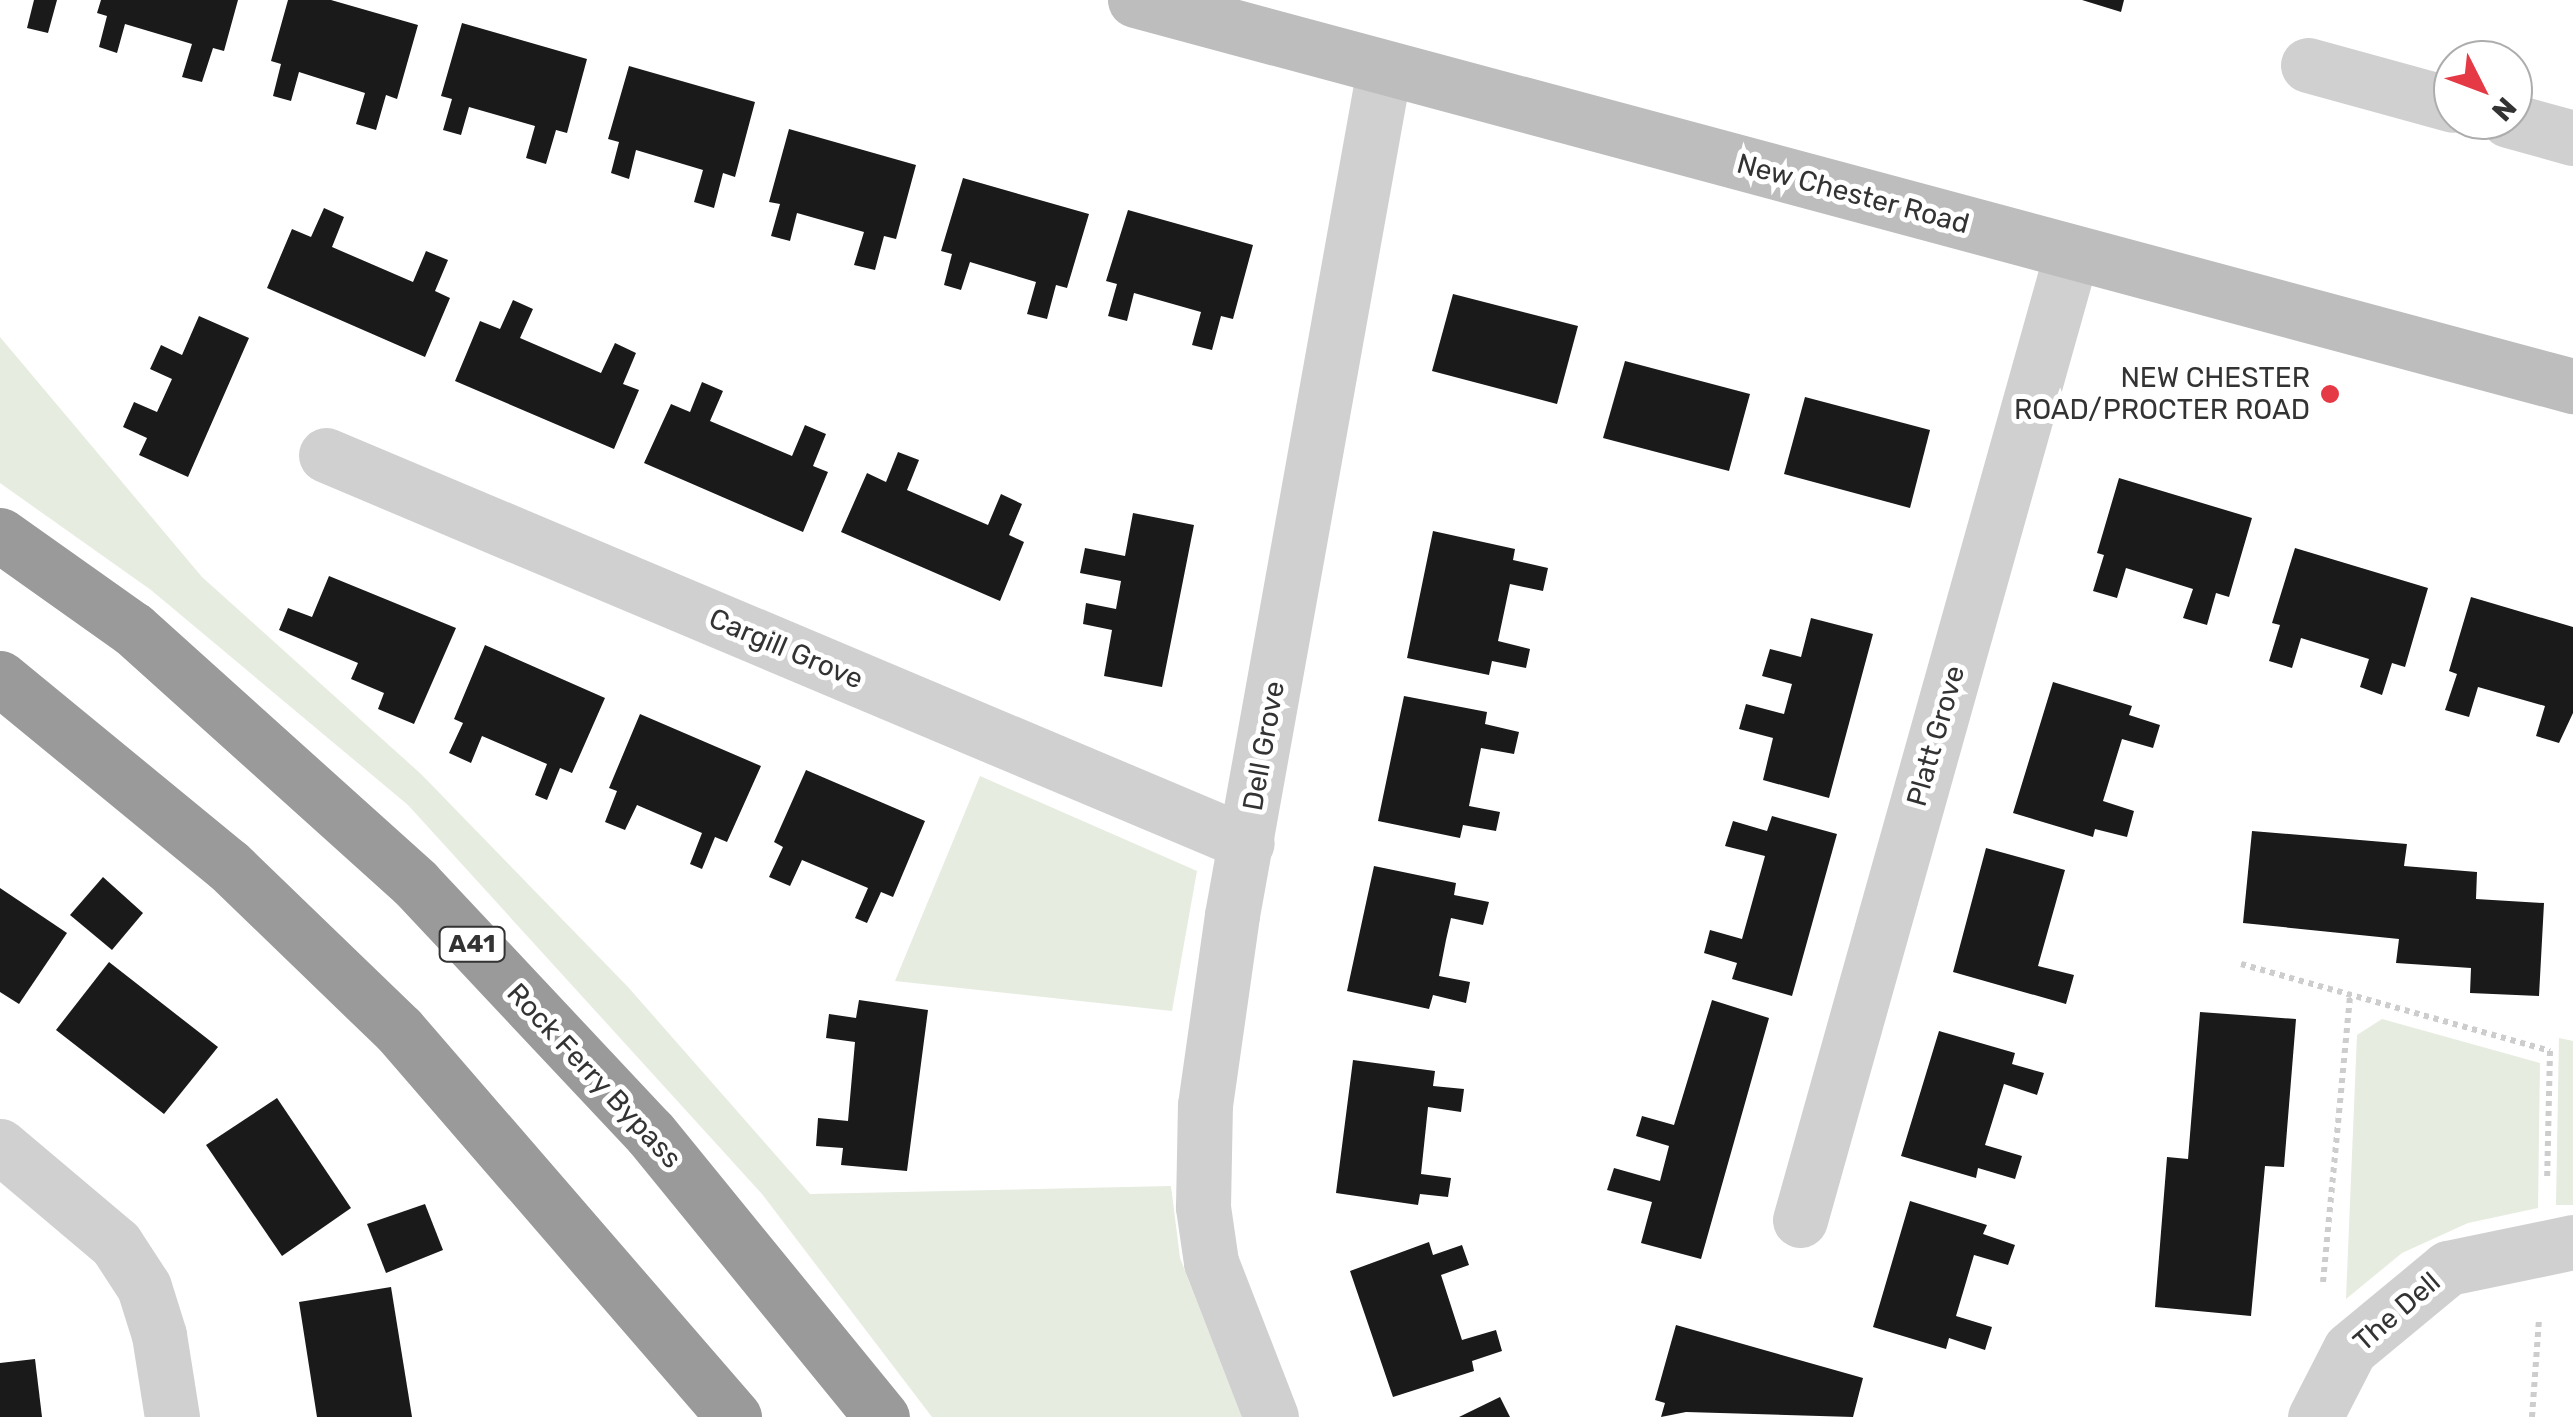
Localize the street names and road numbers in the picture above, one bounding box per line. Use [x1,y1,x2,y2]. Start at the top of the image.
street label: New Chester Road [1733,147,1973,241]
street label: Cargill Grove [704,601,868,697]
street label: Platt Grove [1900,662,1972,810]
street label: Dell Grove [1236,679,1292,813]
road number: A41 [437,924,507,964]
street label: Rock Ferry Bypass [499,976,689,1176]
street label: The Dell [2347,1265,2447,1359]

